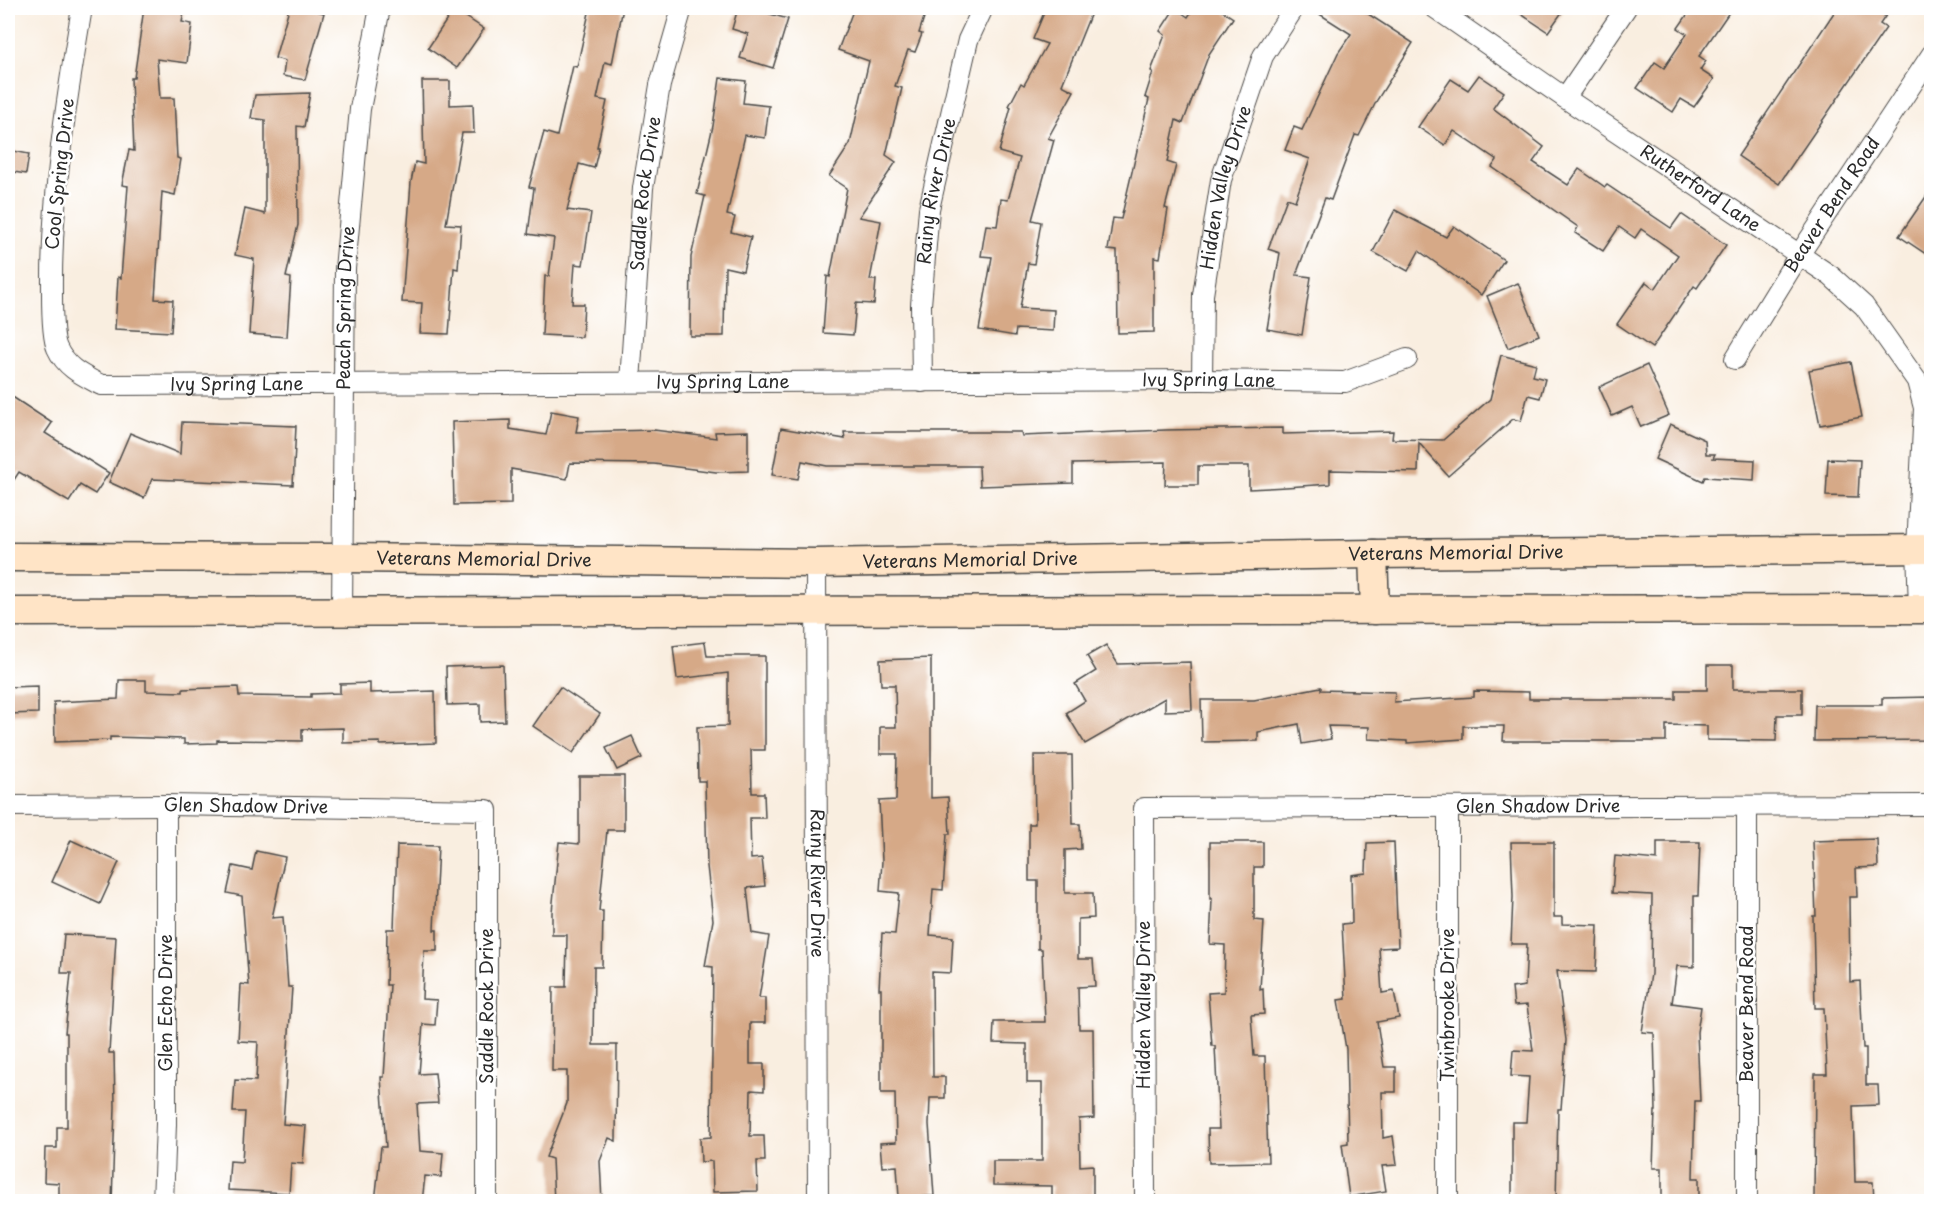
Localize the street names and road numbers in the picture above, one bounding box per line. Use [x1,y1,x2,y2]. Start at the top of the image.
street label: Cool Spring Drive [37,97,80,251]
street label: Hidden Valley Drive [1192,101,1257,271]
street label: Saddle Rock Drive [622,114,667,272]
street label: Rainy River Drive [909,115,962,266]
street label: Beaver Bend Road [1776,131,1886,277]
street label: Rutherford Lane [1635,137,1767,238]
street label: Peach Spring Drive [329,225,361,390]
street label: Ivy Spring Lane [1142,365,1276,393]
street label: Ivy Spring Lane [656,367,790,394]
street label: Ivy Spring Lane [170,369,304,397]
street label: Veterans Memorial Drive [1348,537,1564,566]
street label: Veterans Memorial Drive [376,543,592,573]
street label: Veterans Memorial Drive [862,544,1078,574]
street label: Glen Shadow Drive [164,790,328,820]
street label: Glen Shadow Drive [1456,791,1620,819]
street label: Rainy River Drive [805,808,832,958]
street label: Hidden Valley Drive [1129,921,1156,1089]
street label: Beaver Bend Road [1732,925,1759,1083]
street label: Saddle Rock Drive [472,928,499,1084]
street label: Twinbrooke Drive [1433,928,1460,1082]
street label: Glen Echo Drive [151,934,178,1072]

